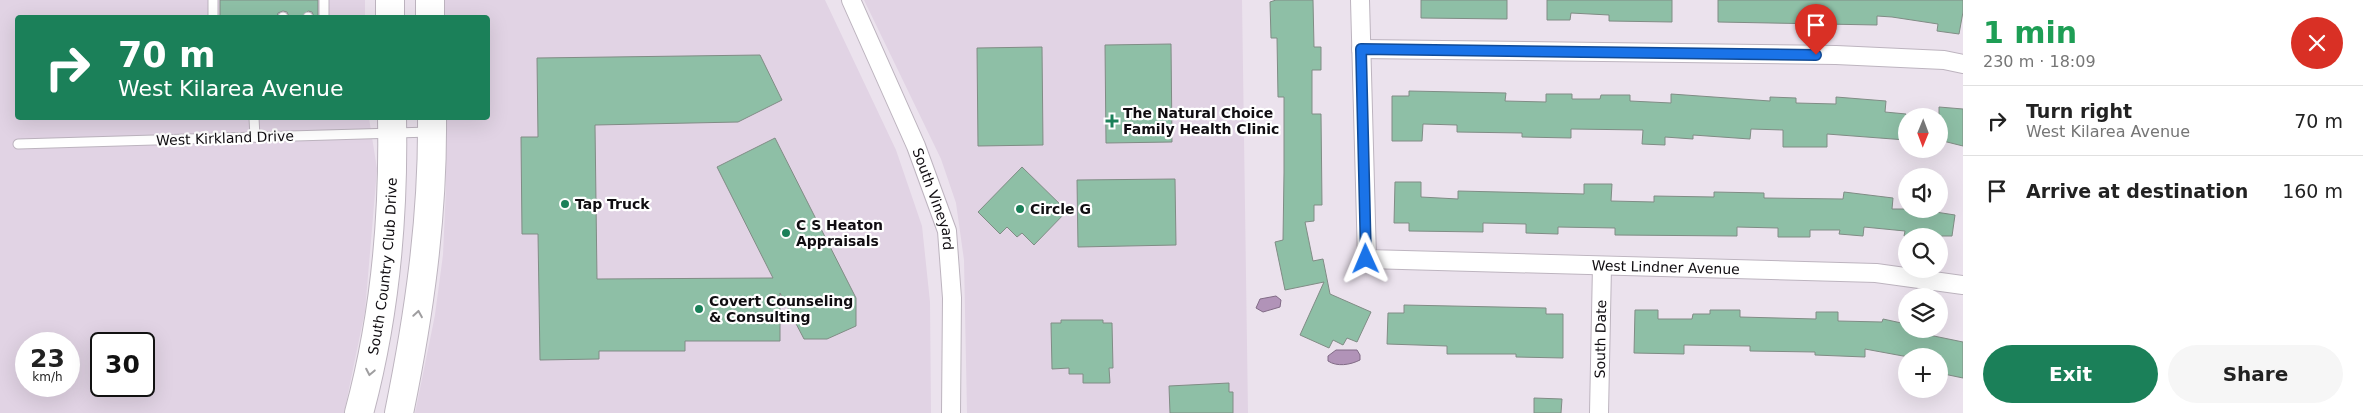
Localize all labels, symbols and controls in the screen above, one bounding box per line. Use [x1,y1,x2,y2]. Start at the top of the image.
pin [1795,4,1837,55]
icon: arrive [1802,11,1830,39]
text: 1 min [1983,15,2077,50]
button: close [2291,17,2343,69]
icon: right [35,35,100,100]
text: 70 m [118,35,215,75]
text: 230 m · 18:09 [1983,52,2096,71]
text: West Kilarea Avenue [118,76,344,101]
text: Turn right [2026,100,2132,122]
place label: The Natural Choice Family Health Clinic [1123,105,1279,137]
icon: right [1983,107,2011,135]
north arrow [1898,108,1948,158]
map controls [1898,108,1948,398]
text: 70 m [2294,110,2343,132]
marker: The Natural Choice Family Health Clinic [1105,114,1119,128]
text: West Kilarea Avenue [2026,122,2190,141]
street label: West Kirkland Drive [156,128,294,148]
street label: South Vineyard [909,146,956,251]
button: sound [1898,168,1948,218]
street label: South Country Club Drive [365,177,400,356]
icon: arrive [1983,177,2011,205]
text: Arrive at destination [2026,180,2248,202]
text: 160 m [2282,180,2343,202]
place label: Tap Truck [575,196,650,212]
marker: Tap Truck [559,198,571,210]
place label: Circle G [1030,201,1091,217]
marker: Circle G [1014,203,1026,215]
place label: C S Heaton Appraisals [796,217,883,249]
marker: C S Heaton Appraisals [780,227,792,239]
button: search [1898,228,1948,278]
position arrow [1339,232,1391,284]
street label: West Lindner Avenue [1592,257,1740,277]
button: layers [1898,288,1948,338]
place label: Covert Counseling & Consulting [709,293,853,325]
street label: South Date [1592,300,1609,379]
marker: Covert Counseling & Consulting [693,303,705,315]
one-way arrow [412,310,422,319]
speed limit sign: 30 [90,332,155,397]
text: 23 [30,344,65,373]
button: Exit [1983,345,2158,403]
button: Share [2168,345,2343,403]
button: + [1898,348,1948,398]
one-way arrow [365,368,375,377]
text: km/h [32,370,63,384]

